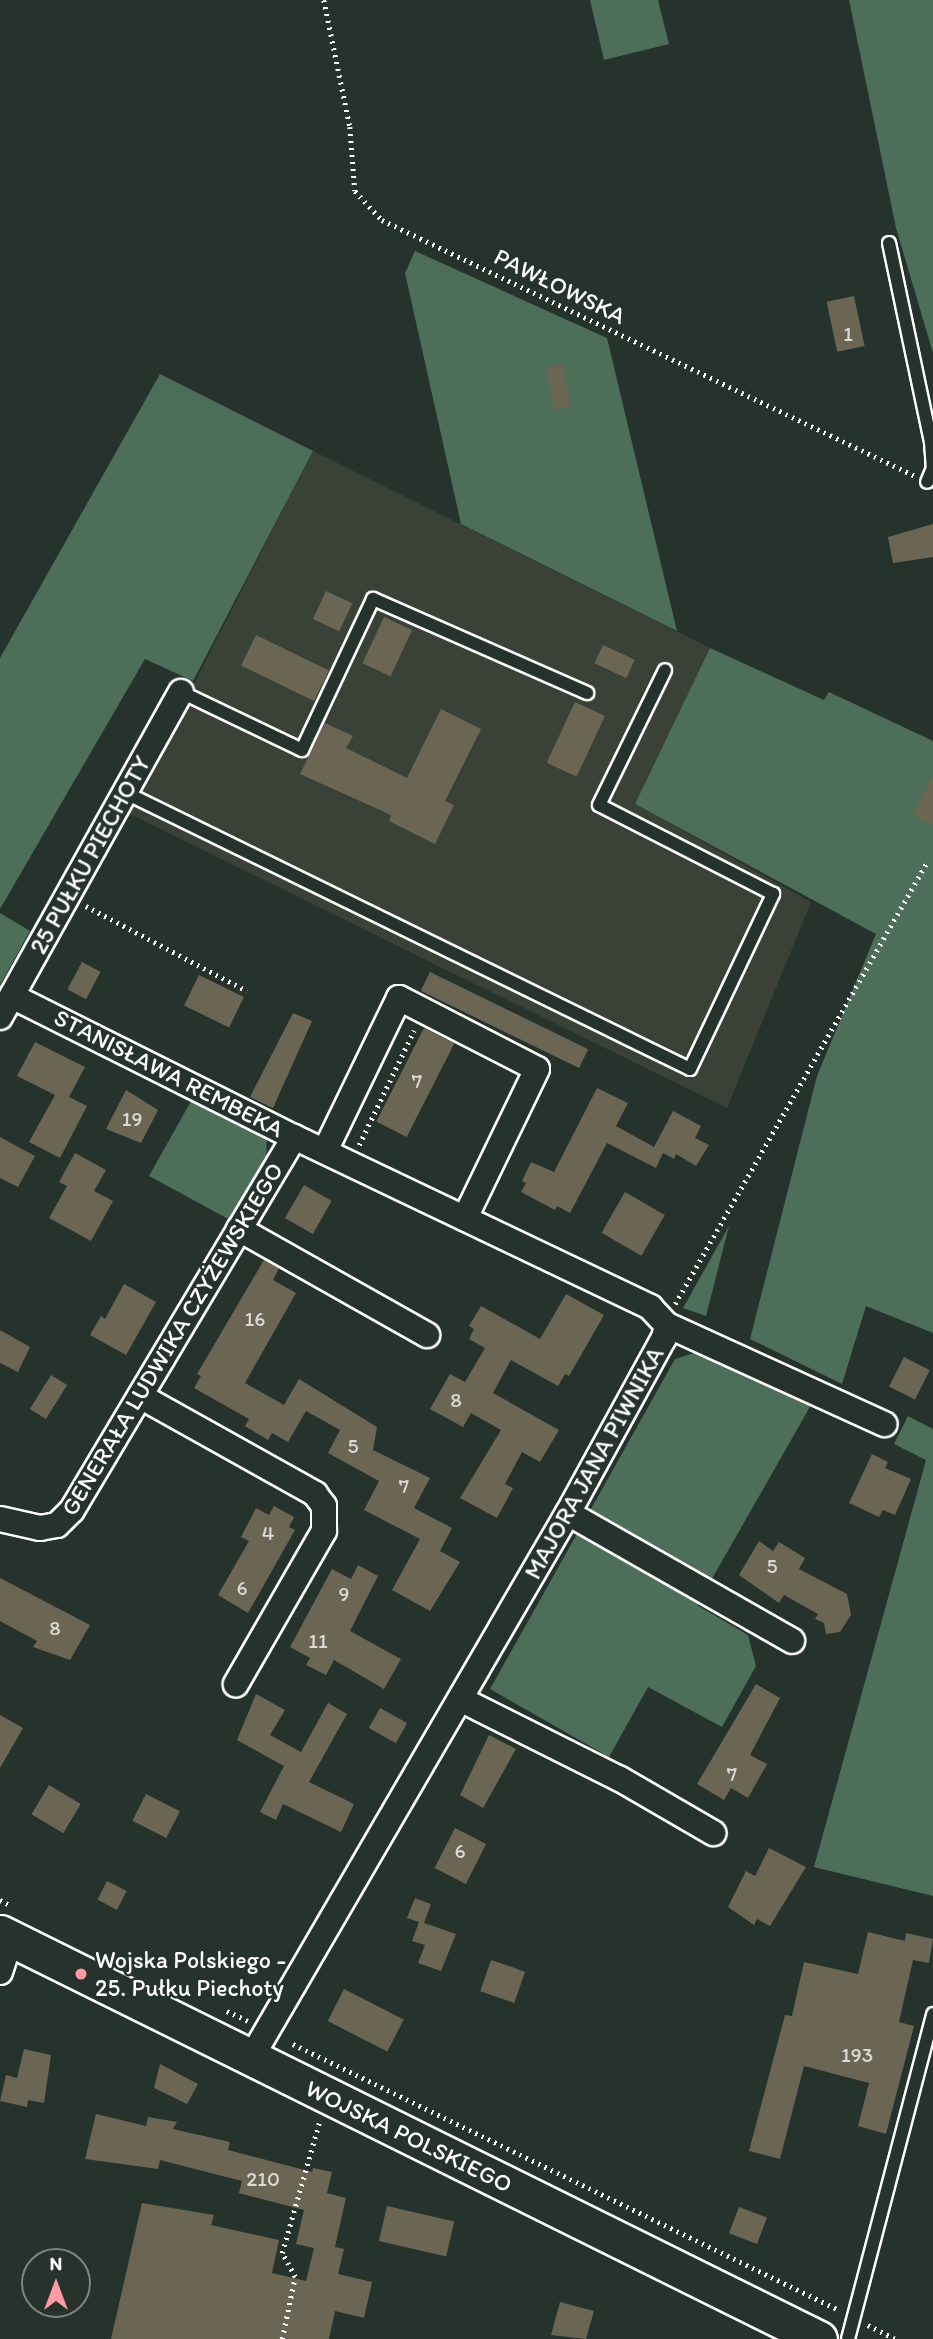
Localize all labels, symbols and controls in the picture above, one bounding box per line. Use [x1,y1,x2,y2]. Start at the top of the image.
street label: PAWŁOWSKA [489,242,631,330]
house number: 1 [843,321,853,347]
street label: 25 PUŁKU PIECHOTY [24,751,156,959]
street label: STANISŁAWA REMBEKA [49,1002,289,1144]
house number: 7 [412,1068,422,1094]
house number: 19 [122,1106,142,1132]
street label: GENERAŁA LUDWIKA CZYŻEWSKIEGO [56,1160,288,1518]
house number: 16 [245,1306,265,1332]
street label: MAJORA JANA PIWNIKA [519,1343,669,1583]
house number: 8 [450,1387,462,1413]
house number: 5 [347,1433,359,1459]
house number: 7 [399,1473,409,1499]
house number: 4 [262,1520,274,1546]
house number: 5 [766,1553,778,1579]
house number: 6 [236,1575,248,1601]
house number: 9 [339,1581,349,1607]
house number: 8 [49,1615,61,1641]
house number: 11 [308,1628,328,1654]
house number: 7 [727,1761,737,1787]
house number: 6 [454,1838,466,1864]
place label: Wojska Polskiego - 25. Pułku Piechoty [95,1946,286,2002]
marker: Wojska Polskiego - 25. Pułku Piechoty [73,1966,89,1982]
house number: 193 [841,2042,873,2068]
street label: WOJSKA POLSKIEGO [302,2074,516,2198]
house number: 210 [246,2166,280,2192]
north arrow [21,2248,91,2318]
text: N [50,2252,62,2275]

